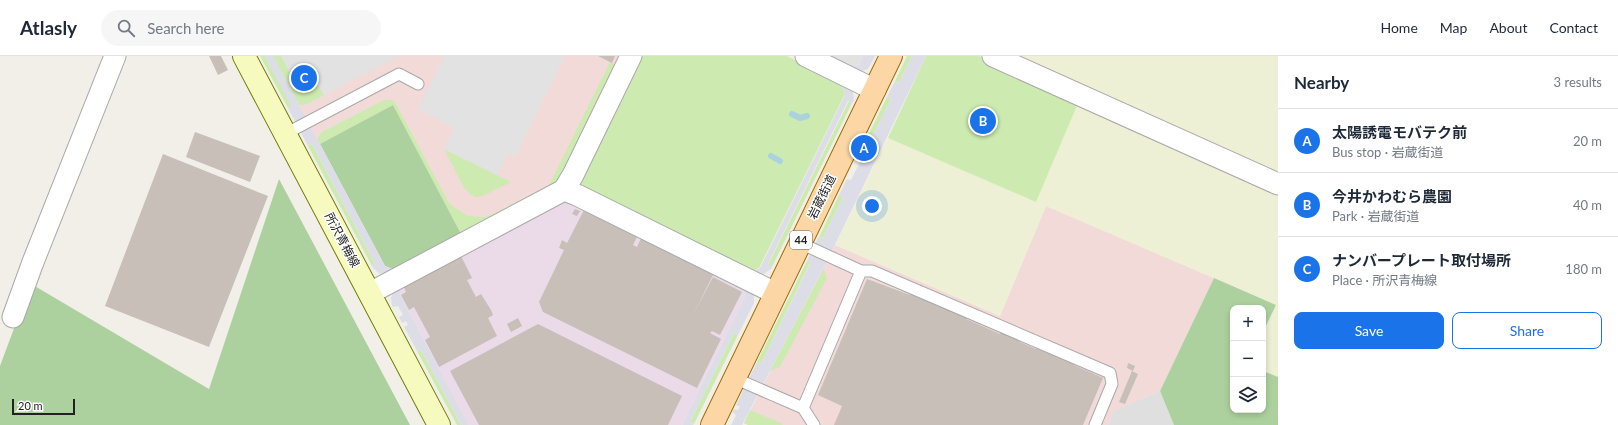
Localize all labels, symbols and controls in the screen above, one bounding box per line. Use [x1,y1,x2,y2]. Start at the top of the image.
search box [101,10,381,46]
text: Atlasly [20,16,77,39]
icon: search [115,17,137,39]
text: Search here [147,19,225,37]
text: Home [1380,19,1418,36]
text: Map [1440,19,1467,36]
text: About [1489,19,1527,36]
text: Contact [1549,19,1598,36]
pin: C [291,63,317,93]
text: Nearby [1294,72,1349,93]
text: 3 results [1554,74,1602,90]
pin: B [970,106,996,136]
text: 太陽誘電モバテク前 [1332,123,1467,141]
pin: A [851,133,877,163]
text: A [1302,133,1312,149]
text: 20 m [1573,133,1602,149]
text: Bus stop · 岩蔵街道 [1332,144,1443,160]
street label: 岩蔵街道 [804,172,839,222]
text: 今井かわむら農園 [1332,187,1452,205]
your location [862,196,882,216]
text: B [1303,197,1311,213]
text: 40 m [1573,197,1602,213]
text: Park · 岩蔵街道 [1332,208,1419,224]
street label: 所沢青梅線 [322,210,363,270]
road number: 44 [790,231,812,249]
text: ナンバープレート取付場所 [1332,251,1511,269]
text: C [1303,261,1311,277]
text: 180 m [1565,261,1602,277]
text: Place · 所沢青梅線 [1332,272,1437,288]
map controls [1230,305,1266,413]
button: + [1230,305,1266,341]
button: Save [1294,312,1444,349]
button: Share [1452,312,1602,349]
button: − [1230,341,1266,377]
button: layers [1230,377,1266,413]
scale bar [12,397,75,416]
text: 20 m [18,399,43,412]

